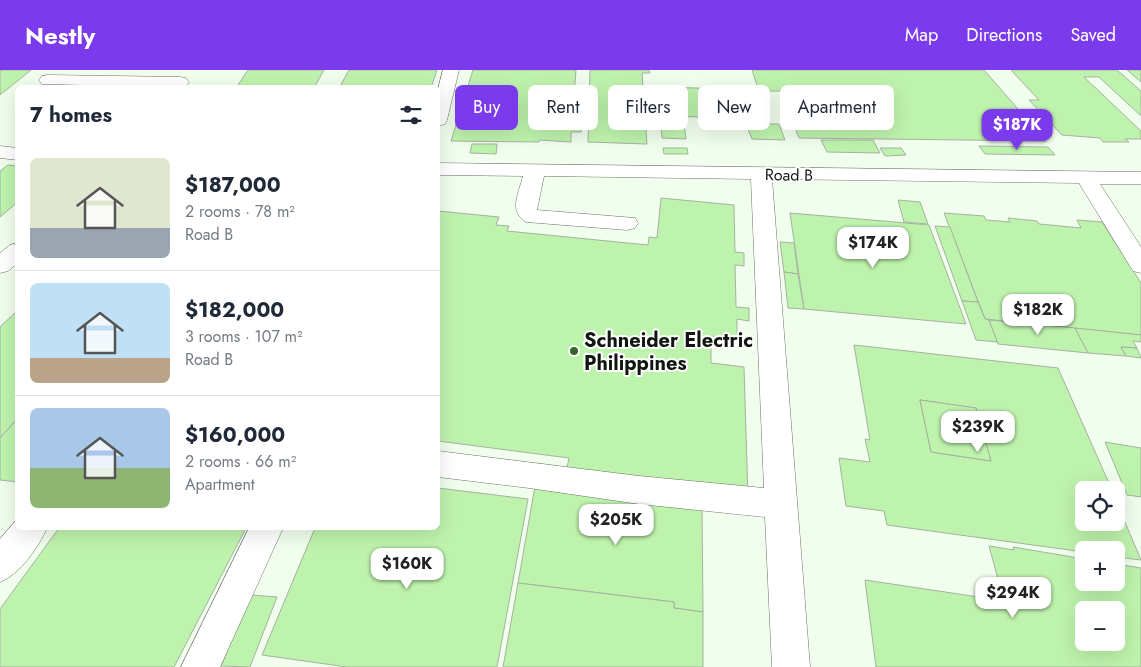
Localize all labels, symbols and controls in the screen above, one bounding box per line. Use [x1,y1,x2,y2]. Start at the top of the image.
text: Nestly [25,18,95,53]
text: Map [905,22,938,48]
text: Directions [966,22,1042,48]
text: Saved [1070,22,1116,48]
chip: Buy [455,85,518,130]
chip: Rent [528,85,598,130]
chip: Filters [608,85,688,130]
chip: New [698,85,770,130]
chip: Apartment [780,85,894,130]
text: 7 homes [30,100,112,130]
icon: filters [397,101,425,129]
pin: $187K [982,108,1052,151]
text: $187K [993,113,1041,136]
street label: Road B [765,163,813,187]
text: $187,000 [185,170,281,200]
icon: home [70,178,130,238]
text: 2 rooms · 78 m² [185,200,295,223]
text: Road B [185,223,233,246]
pin: $174K [838,226,908,269]
text: $174K [848,231,898,254]
pin: $182K [1003,294,1073,336]
text: $182,000 [185,295,284,325]
text: $182K [1013,298,1063,321]
icon: home [70,303,130,363]
text: 3 rooms · 107 m² [185,325,303,348]
place label: Schneider Electric Philippines [584,326,753,378]
marker: Schneider Electric Philippines [568,345,580,357]
text: Road B [185,348,233,371]
pin: $239K [943,410,1013,453]
text: $239K [952,415,1004,438]
text: $160,000 [185,420,285,450]
icon: home [70,428,130,488]
text: 2 rooms · 66 m² [185,450,296,473]
text: Apartment [185,473,255,496]
map controls [1075,481,1125,651]
button: locate [1075,481,1125,531]
pin: $205K [581,504,651,546]
text: $205K [590,508,642,531]
button: + [1075,541,1125,591]
pin: $160K [372,548,442,590]
text: $160K [382,552,432,575]
pin: $294K [978,576,1048,619]
text: $294K [986,581,1040,604]
button: − [1075,601,1125,651]

